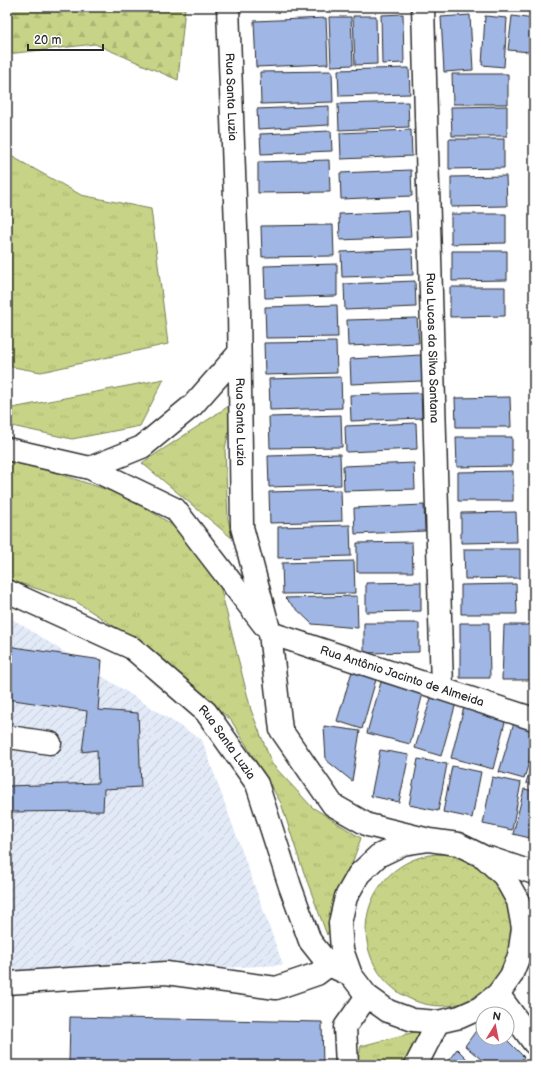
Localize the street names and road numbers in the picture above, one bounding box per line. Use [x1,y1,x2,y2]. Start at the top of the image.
street label: Rua Santa Luzia [222,53,240,141]
street label: Rua Lucas da Silva Santana [423,272,442,424]
street label: Rua Santa Luzia [232,378,249,466]
street label: Rua Antônio Jacinto de Almeida [318,642,486,710]
street label: Rua Santa Luzia [196,702,259,783]

